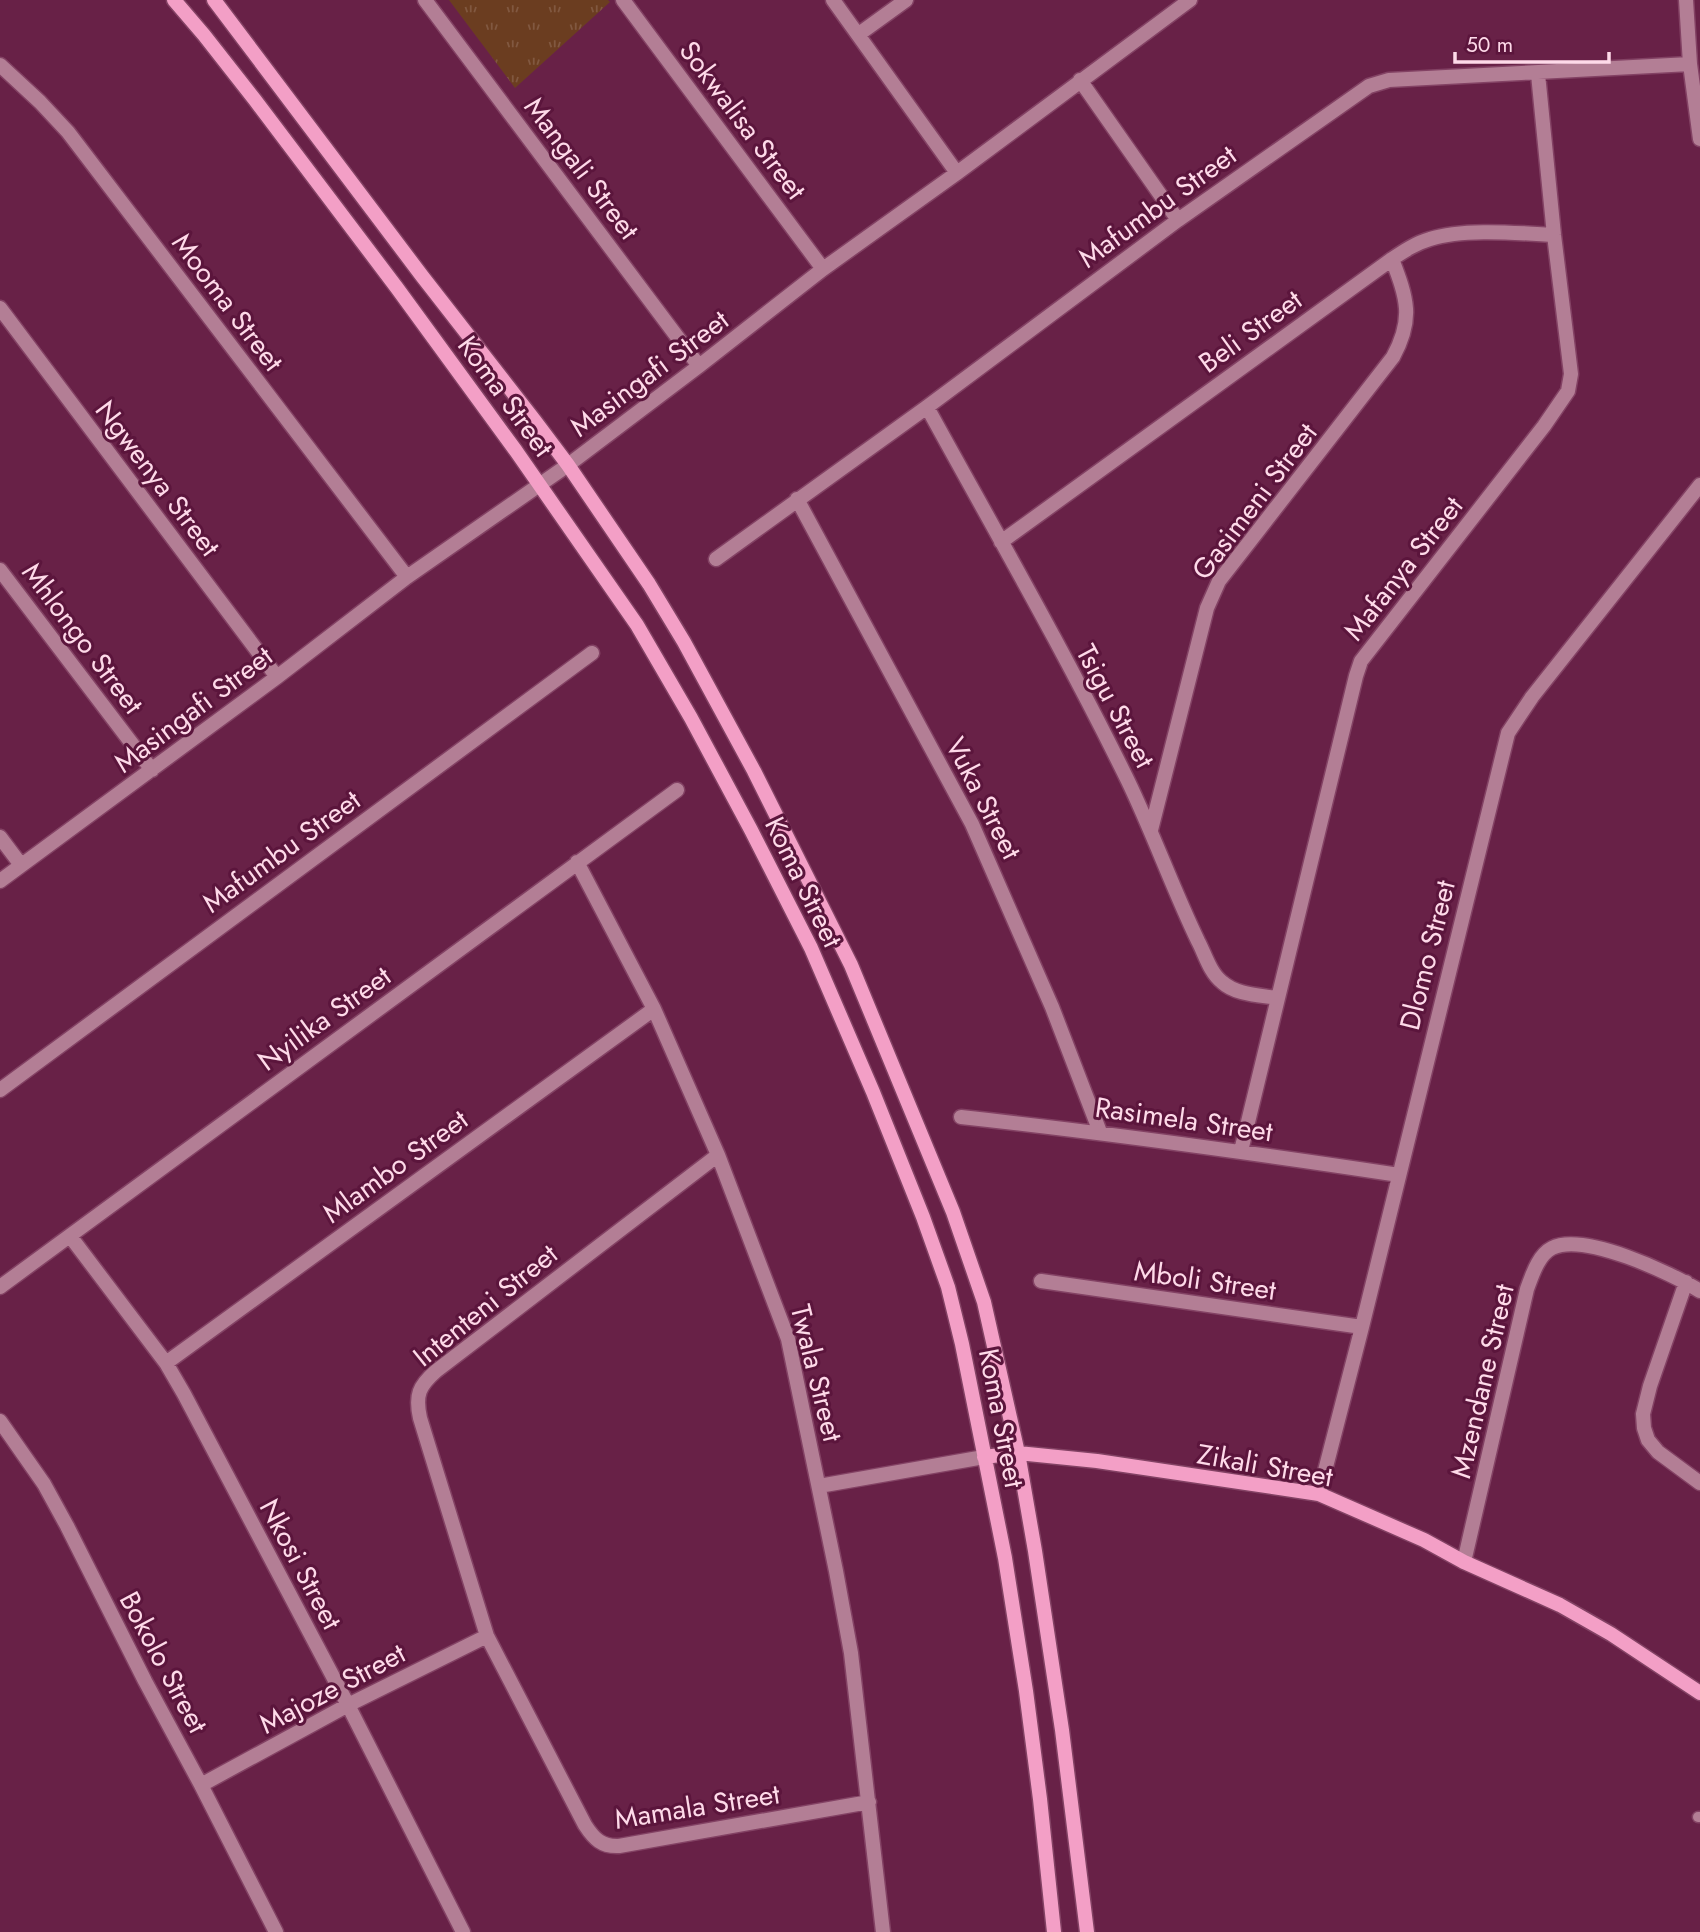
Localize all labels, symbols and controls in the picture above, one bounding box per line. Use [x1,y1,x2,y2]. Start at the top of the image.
scale bar [1455,21,1609,65]
text: 50 m [1466,30,1513,60]
street label: Sokwalisa Street [669,32,816,209]
street label: Mangali Street [514,88,649,248]
street label: Mafumbu Street [1070,135,1245,278]
street label: Mooma Street [162,225,293,380]
street label: Beli Street [1190,280,1311,383]
street label: Masingafi Street [561,300,737,447]
street label: Koma Street [448,327,564,466]
street label: Ngwenya Street [85,392,230,565]
street label: Gasimeni Street [1182,414,1327,588]
street label: Mafanya Street [1334,487,1473,649]
street label: Mhlongo Street [12,554,153,723]
street label: Masingafi Street [105,636,281,783]
street label: Tsigu Street [1066,637,1165,776]
street label: Vuka Street [935,730,1032,867]
street label: Mafumbu Street [194,780,369,923]
street label: Koma Street [754,810,853,955]
street label: Dlomo Street [1389,876,1466,1034]
street label: Nyilika Street [249,956,400,1081]
street label: Rasimela Street [1092,1087,1276,1152]
street label: Mlambo Street [314,1099,477,1233]
street label: Intenteni Street [404,1234,567,1377]
street label: Mboli Street [1131,1250,1279,1311]
street label: Mzendane Street [1440,1280,1525,1482]
street label: Twala Street [780,1300,853,1446]
street label: Koma Street [968,1345,1035,1491]
street label: Zikali Street [1194,1433,1336,1498]
street label: Nkosi Street [249,1492,352,1637]
street label: Bokolo Street [109,1584,218,1741]
street label: Majoze Street [252,1633,413,1744]
street label: Mamala Street [612,1773,783,1840]

